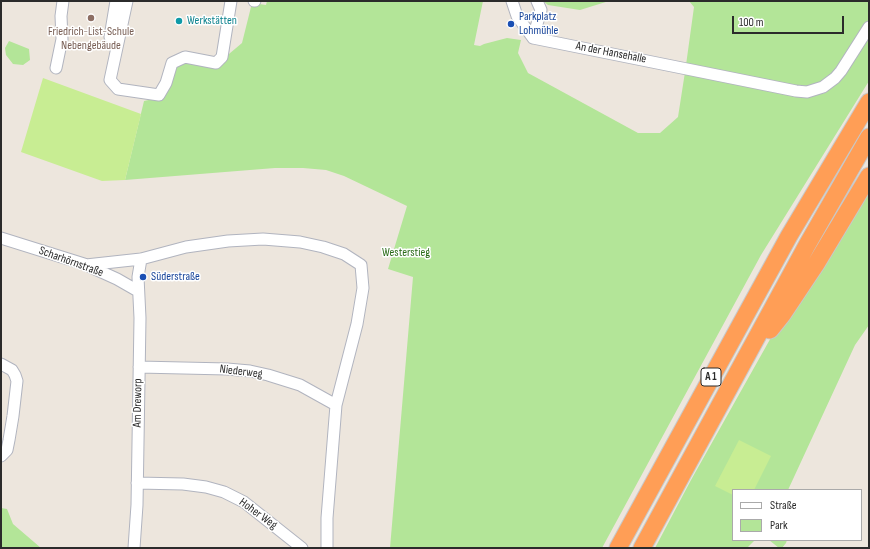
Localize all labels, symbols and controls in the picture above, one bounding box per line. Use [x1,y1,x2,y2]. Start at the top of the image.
scale bar [734,8,846,34]
place label: Parkplatz Lohmühle [519,10,558,38]
marker: Friedrich-List-Schule Nebengebäude [86,13,96,23]
place label: Werkstätten [187,14,237,28]
text: 100 m [739,15,764,30]
marker: Werkstätten [174,16,184,26]
marker: Parkplatz Lohmühle [506,19,516,29]
place label: Friedrich-List-Schule Nebengebäude [48,25,134,53]
street label: An der Hansehalle [574,39,648,67]
street label: Scharhörnstraße [37,244,105,280]
park label: Westerstieg [382,246,430,260]
place label: Süderstraße [151,270,200,284]
marker: Süderstraße [138,272,148,282]
street label: Niederweg [219,362,263,382]
road number: A 1 [701,368,721,386]
street label: Am Dreworp [130,378,146,428]
legend [732,489,862,541]
street label: Hoher Weg [236,495,280,533]
text: Straße [770,498,797,513]
text: Park [770,518,788,533]

